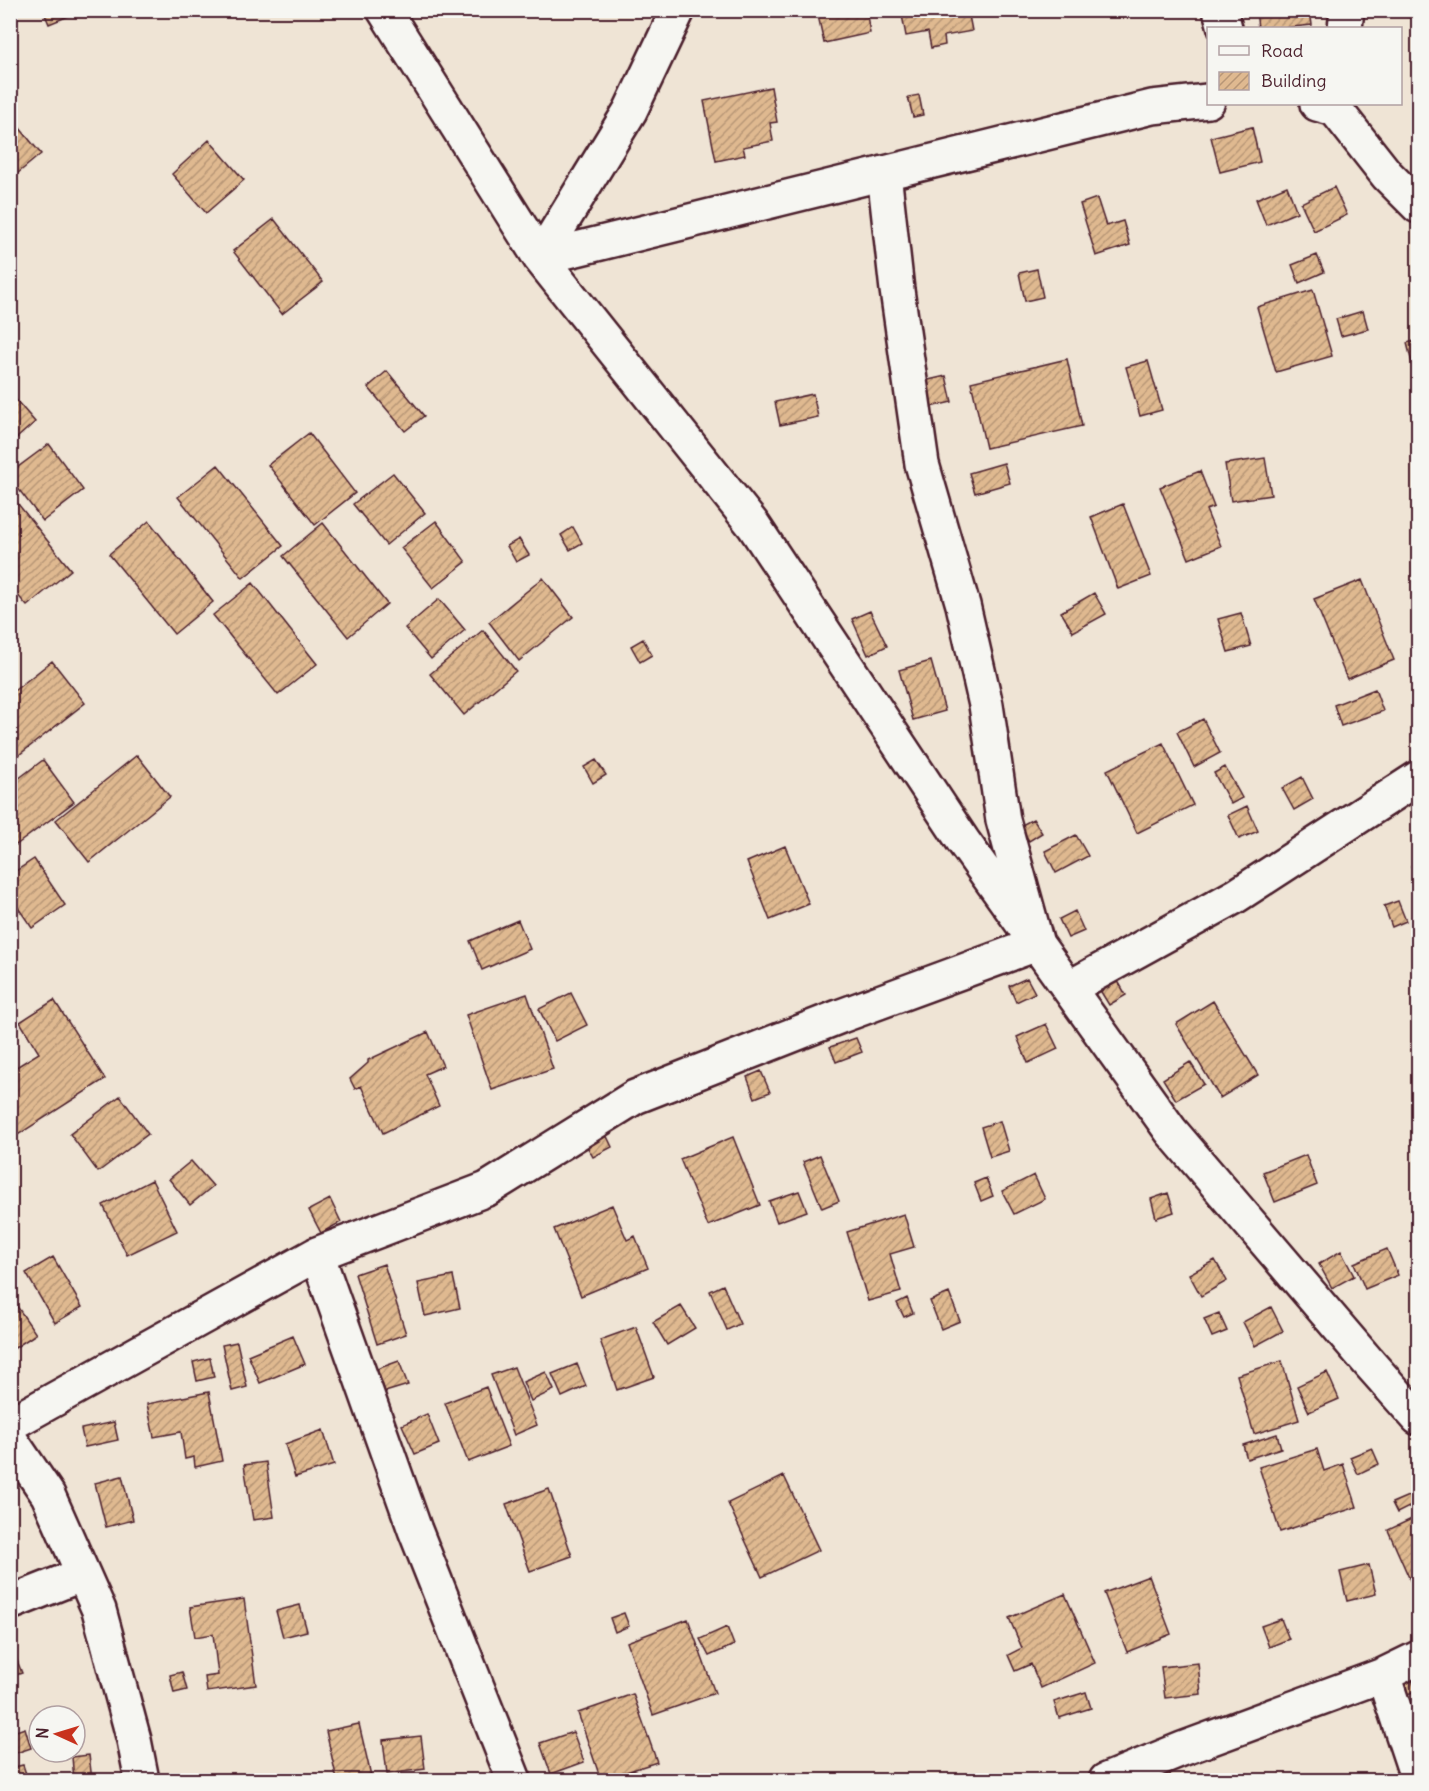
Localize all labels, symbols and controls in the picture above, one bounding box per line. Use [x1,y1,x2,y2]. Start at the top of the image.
legend [1207,27,1402,105]
text: Road [1261,39,1304,62]
text: Building [1261,69,1326,92]
north arrow [27,1704,87,1764]
text: N [32,1727,52,1739]

